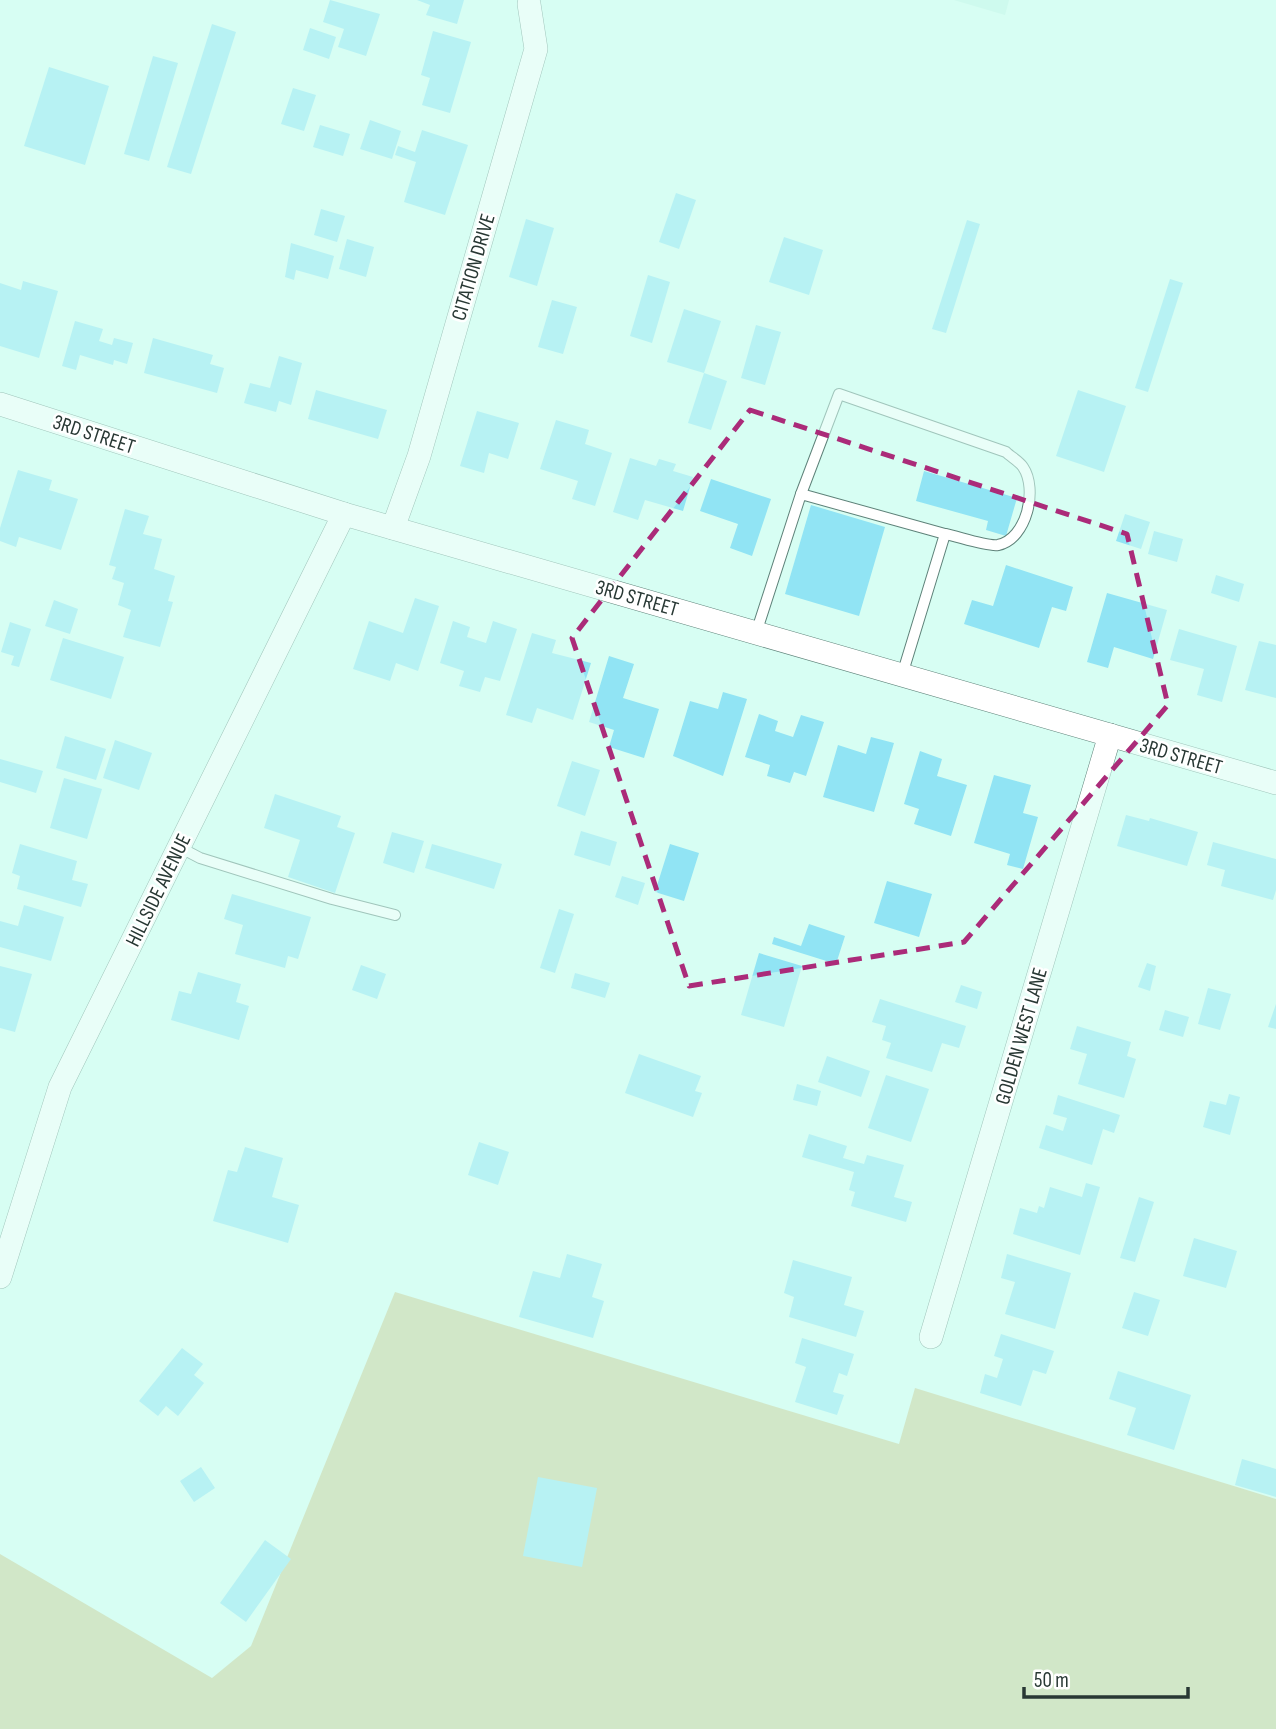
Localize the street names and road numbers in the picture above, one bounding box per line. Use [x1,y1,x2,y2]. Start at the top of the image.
street label: CITATION DRIVE [446,211,501,323]
street label: 3RD STREET [50,409,139,460]
street label: 3RD STREET [593,575,682,622]
street label: 3RD STREET [1137,733,1226,780]
street label: HILLSIDE AVENUE [120,830,196,951]
street label: GOLDEN WEST LANE [990,965,1053,1107]

